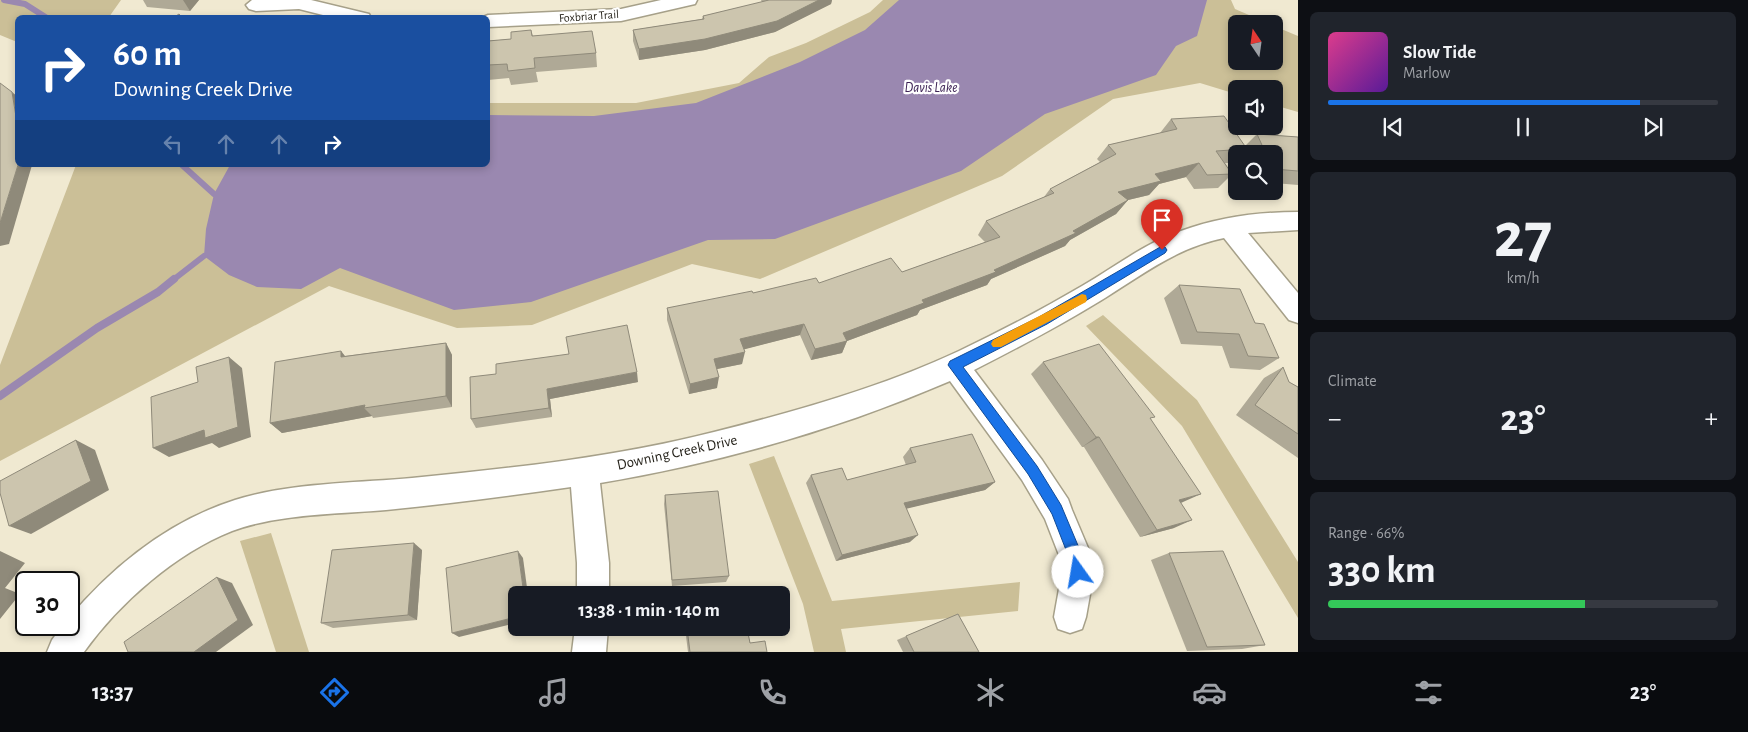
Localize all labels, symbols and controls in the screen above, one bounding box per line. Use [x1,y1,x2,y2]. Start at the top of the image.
street label: Foxbriar Trail [559,8,619,24]
north arrow [1228,15,1282,70]
map controls [1228,15,1283,200]
icon: right [30,35,95,100]
text: 60 m [113,37,182,72]
text: Slow Tide [1403,43,1476,62]
text: Marlow [1403,65,1450,81]
text: Downing Creek Drive [113,78,293,100]
button: sound [1228,80,1283,135]
water label: Davis Lake [904,81,958,95]
icon: previous [1379,113,1407,141]
icon: pause [1509,113,1537,141]
icon: next [1639,113,1667,141]
icon: left [159,130,187,158]
icon: ahead [212,130,240,158]
icon: ahead [265,130,293,158]
icon: right [318,130,346,158]
button: search [1228,145,1283,200]
pin [1141,199,1183,250]
text: 27 [1494,204,1552,269]
icon: arrive [1148,206,1176,234]
text: km/h [1506,270,1540,286]
text: Climate [1328,373,1377,389]
text: 23° [1500,400,1546,438]
text: − [1328,405,1341,433]
text: + [1705,405,1718,433]
street label: Downing Creek Drive [616,432,739,473]
text: Range · 66% [1328,525,1404,541]
position arrow [1051,545,1103,597]
text: 330 km [1328,552,1436,590]
speed limit sign: 30 [15,571,80,636]
text: 13:38 · 1 min · 140 m [578,601,720,620]
icon: directions [317,675,352,710]
icon: music [536,675,571,710]
icon: phone [755,675,790,710]
icon: climate [973,675,1008,710]
icon: car [1192,675,1227,710]
icon: filters [1411,675,1446,710]
text: 13:37 [92,681,133,703]
text: 23° [1630,681,1656,703]

